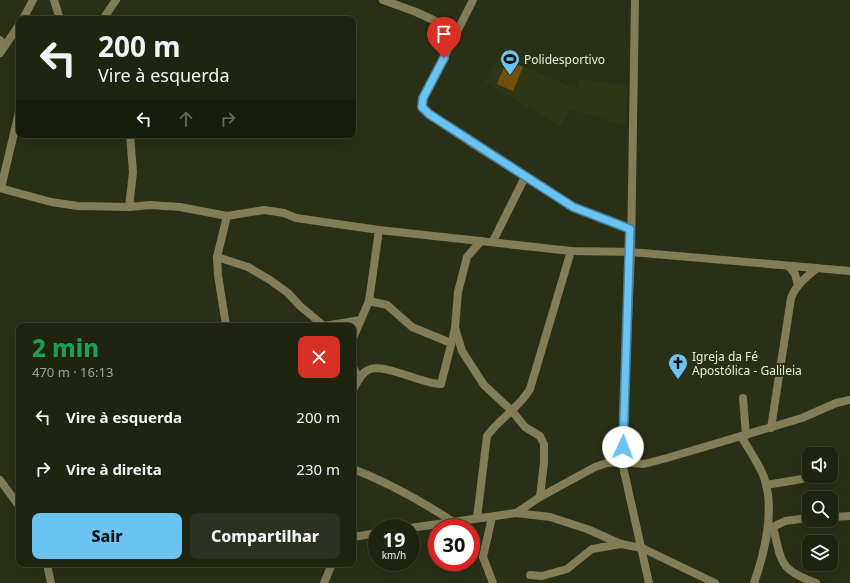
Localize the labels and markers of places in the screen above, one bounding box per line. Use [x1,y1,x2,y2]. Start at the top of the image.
pin [427,17,461,58]
sports icon: Polidesportivo [499,48,521,76]
place label: Polidesportivo [524,51,605,68]
place label: Igreja da Fé Apostólica - Galileia [692,348,802,379]
church icon: Igreja da Fé Apostólica - Galileia [667,352,689,380]

